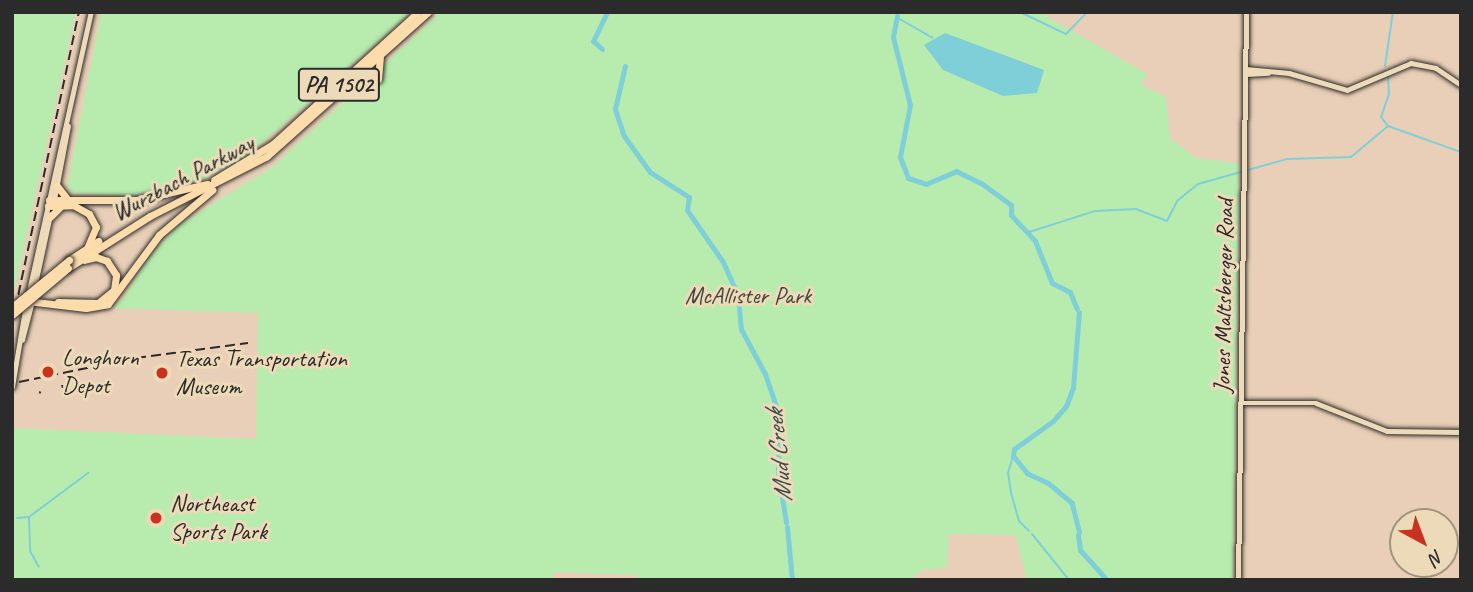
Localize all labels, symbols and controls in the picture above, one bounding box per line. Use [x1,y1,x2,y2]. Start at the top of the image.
road number: PA 1502 [297,66,381,104]
street label: Wurzbach Parkway [107,129,259,227]
street label: Jones Maltsberger Road [1208,199,1240,393]
park label: McAllister Park [685,282,811,310]
place label: Longhorn Depot [62,344,139,400]
place label: Texas Transportation Museum [176,345,347,401]
marker: Longhorn Depot [40,364,56,380]
marker: Texas Transportation Museum [154,365,170,381]
water label: Mud Creek [759,408,799,504]
place label: Northeast Sports Park [170,490,268,546]
north arrow [1389,508,1459,578]
marker: Northeast Sports Park [148,510,164,526]
text: N [1424,544,1449,570]

